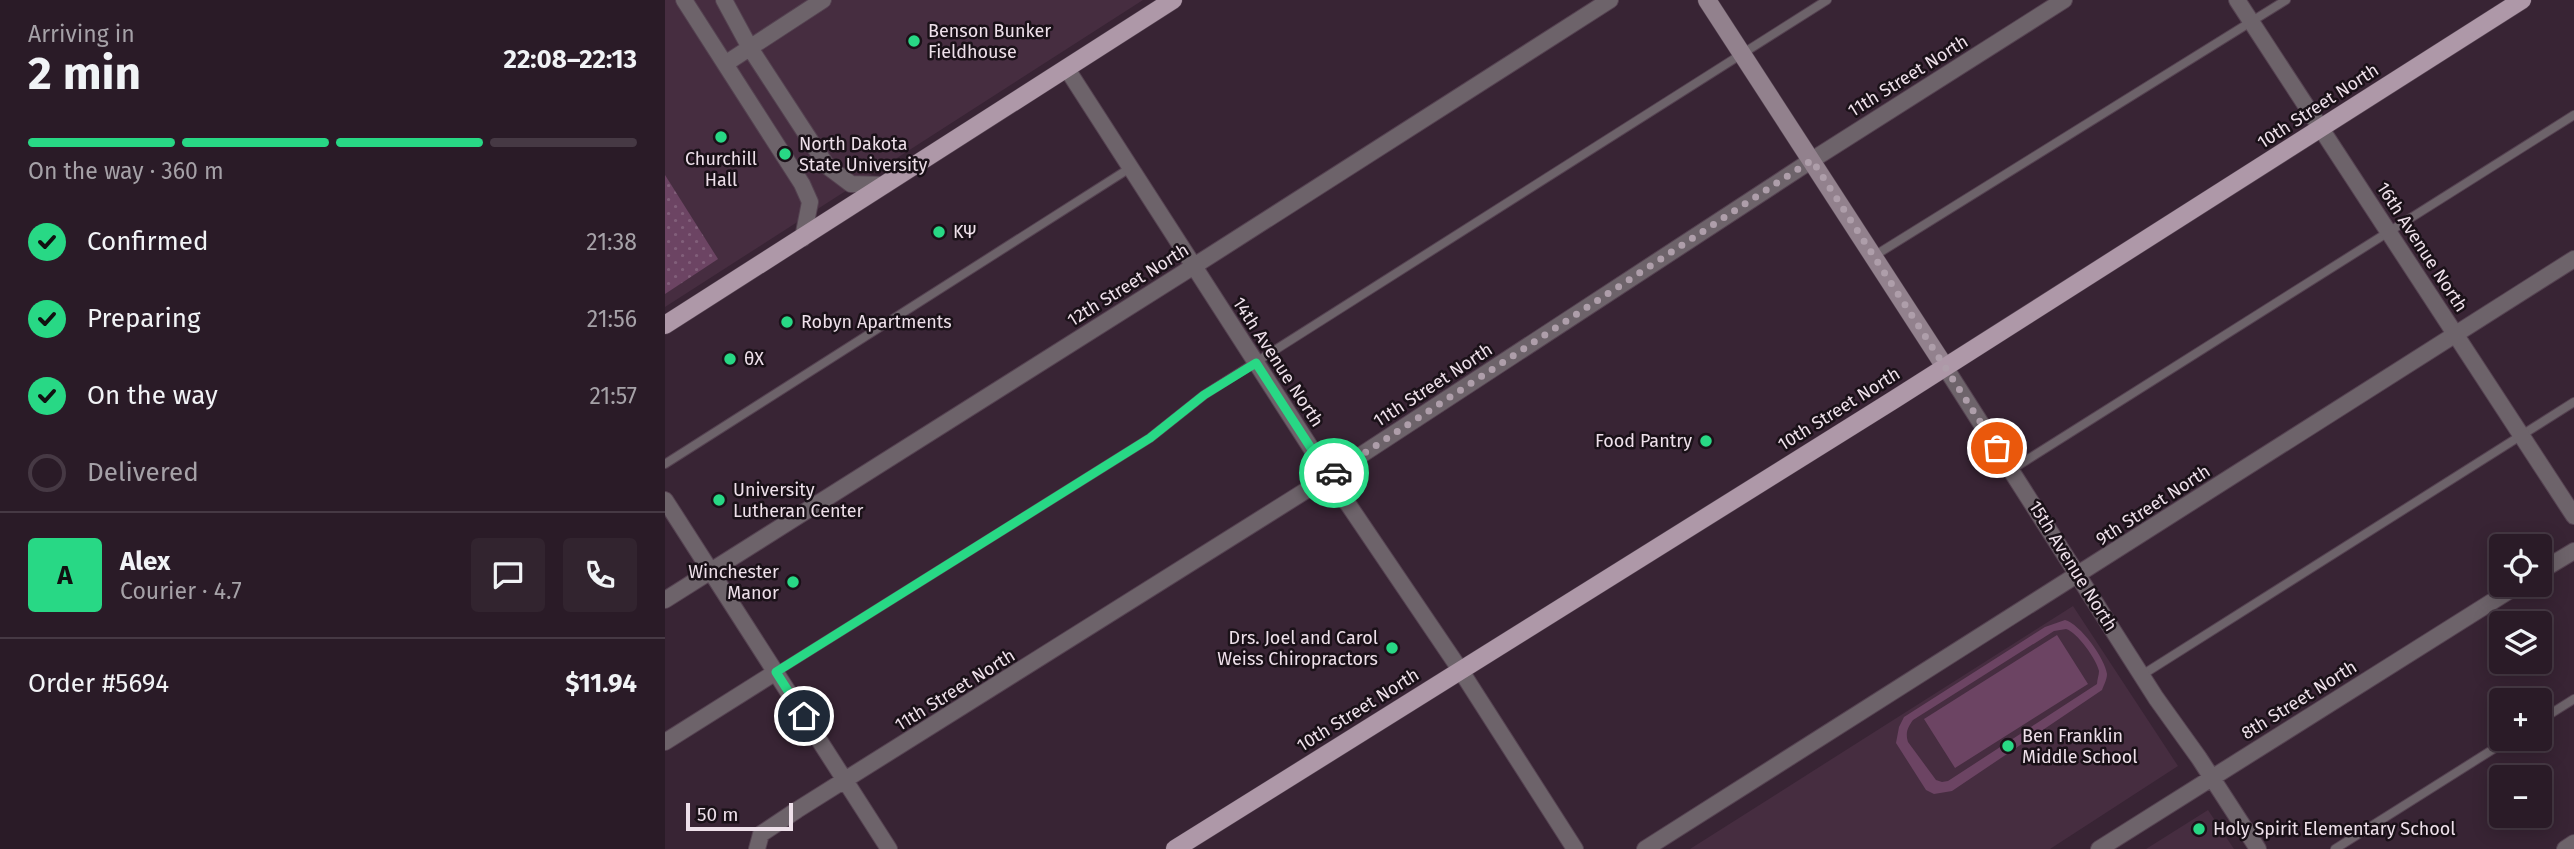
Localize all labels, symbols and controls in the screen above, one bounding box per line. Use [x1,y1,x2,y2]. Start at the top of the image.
text: Arriving in [28,20,135,48]
place label: Benson Bunker Fieldhouse [928,20,1051,63]
street label: 11th Street North [1844,30,1972,122]
marker: Benson Bunker Fieldhouse [906,33,922,49]
text: 22:08–22:13 [503,44,637,75]
text: 2 min [28,46,141,101]
street label: 10th Street North [2253,59,2383,153]
marker: Churchill Hall [713,129,729,145]
place label: North Dakota State University [799,133,927,176]
marker: North Dakota State University [777,146,793,162]
place label: Churchill Hall [685,148,757,191]
text: On the way · 360 m [28,157,224,185]
street label: 16th Avenue North [2372,178,2472,316]
place label: ΚΨ [953,221,976,243]
icon: check [28,223,66,261]
marker: ΚΨ [931,224,947,240]
text: Confirmed [87,226,208,257]
text: 21:38 [586,228,637,256]
street label: 12th Street North [1063,239,1193,331]
street label: 14th Avenue North [1228,293,1328,431]
icon: check [28,300,66,338]
text: Preparing [87,303,200,334]
text: 21:56 [587,305,637,333]
place label: Robyn Apartments [801,311,952,333]
marker: Robyn Apartments [779,314,795,330]
street label: 11th Street North [1369,338,1497,432]
place label: θΧ [744,348,764,370]
marker: θΧ [722,351,738,367]
street label: 10th Street North [1774,363,1904,455]
icon: check [28,377,66,415]
text: On the way [87,380,218,411]
text: 21:57 [589,382,637,410]
pin [1967,418,2027,478]
icon: bag [1978,429,2016,467]
place label: Food Pantry [1595,430,1692,452]
marker: Food Pantry [1698,433,1714,449]
courier [1299,438,1369,508]
icon: car [1315,454,1353,492]
text: Delivered [87,457,199,488]
street label: 9th Street North [2092,460,2214,550]
place label: University Lutheran Center [733,479,864,522]
marker: University Lutheran Center [711,492,727,508]
street label: 15th Avenue North [2024,497,2122,635]
map controls [2489,534,2552,828]
button: locate [2489,534,2552,597]
button: chat [471,538,545,612]
button: phone [563,538,637,612]
text: Alex [120,546,170,577]
text: A [57,560,73,591]
place label: Winchester Manor [688,561,779,604]
marker: Winchester Manor [785,574,801,590]
text: Courier · 4.7 [120,577,242,605]
button: layers [2489,611,2552,674]
place label: Drs. Joel and Carol Weiss Chiropractors [1217,627,1378,670]
marker: Drs. Joel and Carol Weiss Chiropractors [1384,640,1400,656]
street label: 11th Street North [891,644,1019,736]
street label: 8th Street North [2237,656,2361,744]
street label: 10th Street North [1293,664,1423,756]
text: Order #5694 [28,668,169,699]
text: $11.94 [565,668,637,699]
pin [774,686,834,746]
button: + [2489,688,2552,751]
icon: home [785,697,823,735]
place label: Ben Franklin Middle School [2022,725,2138,768]
marker: Ben Franklin Middle School [2000,738,2016,754]
button: − [2489,765,2552,828]
scale bar [686,800,793,832]
text: 50 m [697,803,738,826]
place label: Holy Spirit Elementary School [2213,818,2456,840]
marker: Holy Spirit Elementary School [2191,821,2207,837]

